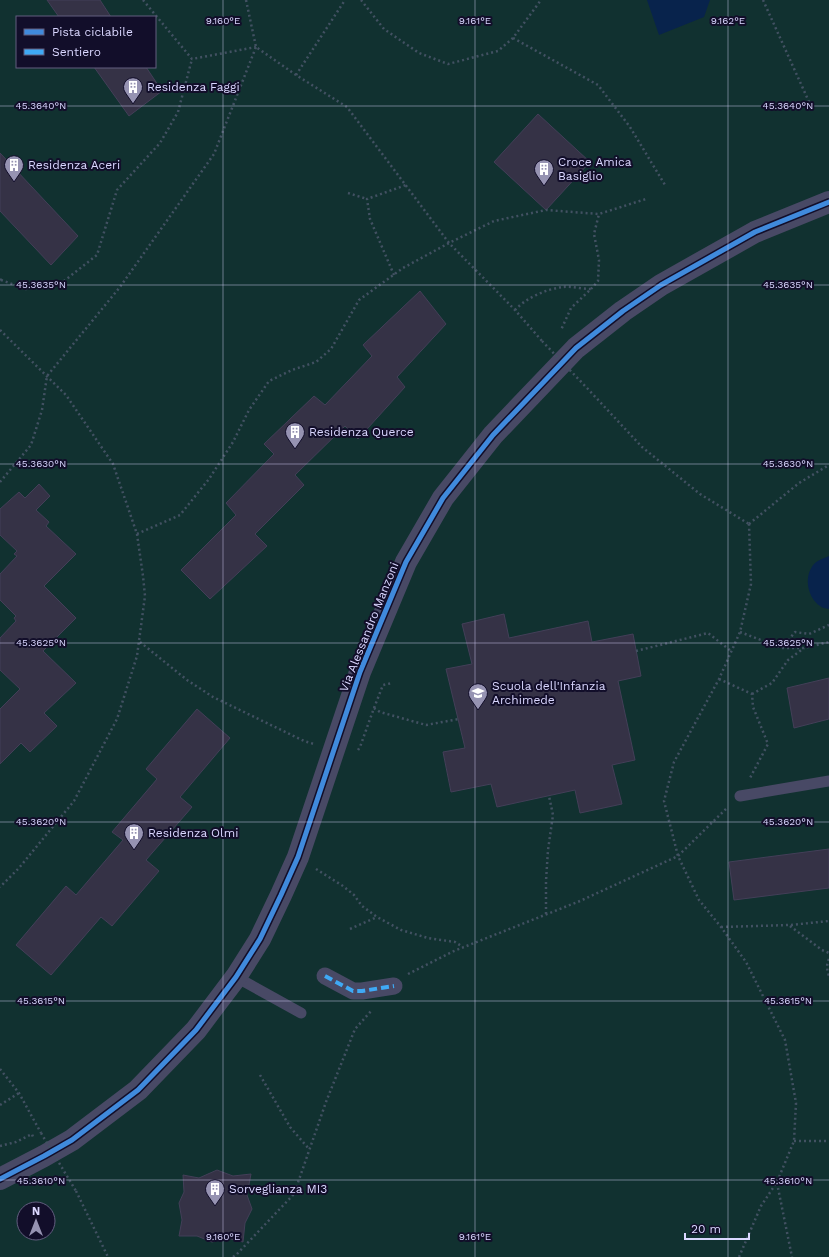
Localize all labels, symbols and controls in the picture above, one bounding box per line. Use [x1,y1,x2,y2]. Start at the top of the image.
text: 9.160°E [206,15,240,26]
text: 9.161°E [459,15,491,26]
text: 9.162°E [711,15,745,26]
legend [16,16,156,68]
text: Pista ciclabile [52,25,133,39]
text: Sentiero [52,45,101,59]
building icon: Residenza Faggi [122,76,144,104]
place label: Residenza Faggi [147,80,240,94]
text: 45.3640°N [16,100,66,111]
text: 45.3640°N [763,100,813,111]
building icon: Residenza Aceri [3,154,25,182]
place label: Croce Amica Basiglio [558,155,632,183]
place label: Residenza Aceri [28,158,120,172]
building icon: Croce Amica Basiglio [533,158,555,186]
text: 45.3635°N [16,279,66,290]
text: 45.3635°N [763,279,813,290]
building icon: Residenza Querce [284,421,306,449]
place label: Residenza Querce [309,425,414,439]
text: 45.3630°N [16,458,66,469]
text: 45.3630°N [763,458,813,469]
street label: Via Alessandro Manzoni [337,560,401,694]
text: 45.3625°N [16,637,66,648]
text: 45.3625°N [763,637,813,648]
place label: Scuola dell'Infanzia Archimede [492,679,606,707]
school or university icon: Scuola dell'Infanzia Archimede [467,682,489,710]
text: 45.3620°N [16,816,66,827]
text: 45.3620°N [763,816,813,827]
building icon: Residenza Olmi [123,822,145,850]
place label: Residenza Olmi [148,826,238,840]
text: 45.3615°N [17,995,65,1006]
text: 45.3615°N [764,995,812,1006]
text: 45.3610°N [17,1175,65,1186]
text: 45.3610°N [764,1175,812,1186]
building icon: Sorveglianza MI3 [204,1178,226,1206]
place label: Sorveglianza MI3 [229,1182,327,1196]
north arrow [16,1201,56,1241]
text: N [32,1205,40,1218]
scale bar [685,1215,749,1241]
text: 20 m [691,1222,721,1236]
text: 9.160°E [206,1231,240,1242]
text: 9.161°E [459,1231,491,1242]

